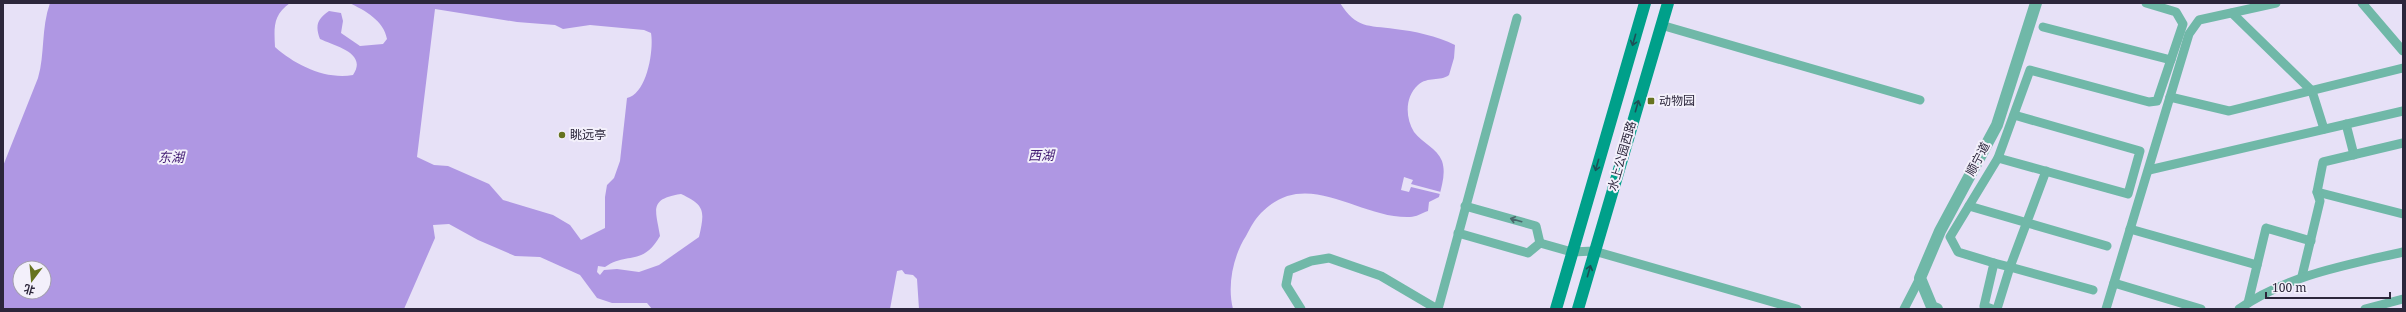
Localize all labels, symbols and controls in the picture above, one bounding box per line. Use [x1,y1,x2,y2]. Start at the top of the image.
one-way arrow [1630,34,1637,47]
place label: 动物园 [1659,92,1695,109]
marker: 动物园 [1646,96,1656,106]
one-way arrow [1634,100,1641,113]
street label: 水上公园西路 [1603,119,1640,193]
place label: 眺远亭 [570,126,606,143]
marker: 眺远亭 [557,130,567,140]
street label: 顺宁道 [1962,139,1994,179]
water label: 西湖 [1028,146,1056,164]
water label: 东湖 [158,148,186,166]
one-way arrow [1593,159,1600,172]
one-way arrow [1509,216,1522,223]
north arrow [12,260,52,300]
one-way arrow [1586,265,1593,278]
scale bar [2266,274,2390,300]
text: 100 m [2272,279,2307,296]
text: 北 [22,281,36,299]

